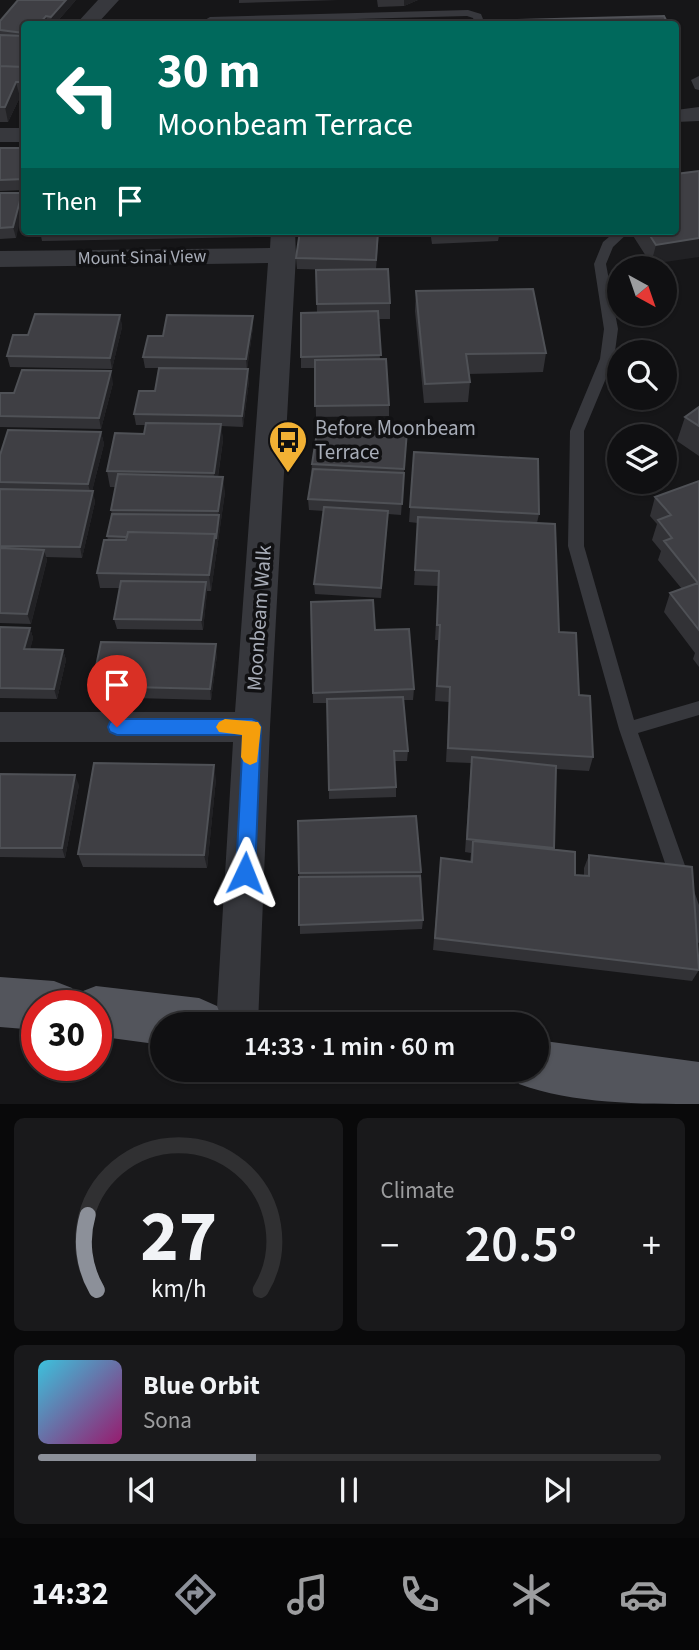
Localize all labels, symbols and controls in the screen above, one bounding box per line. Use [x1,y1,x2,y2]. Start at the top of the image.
text: 30 m [157,37,261,107]
icon: left [42,49,133,140]
text: Moonbeam Terrace [157,102,413,148]
icon: arrive [111,182,149,220]
text: Then [42,183,97,220]
street label: Mount Sinai View [77,244,207,271]
north arrow [607,256,677,326]
map controls [607,256,677,494]
button: search [607,340,677,410]
place label: Before Moonbeam Terrace [315,413,476,467]
bus stop icon: Before Moonbeam Terrace [267,419,309,474]
button: layers [607,424,677,494]
street label: Moonbeam Walk [239,544,279,692]
pin [87,655,147,727]
icon: arrive [98,666,136,704]
position arrow [208,836,282,910]
speed limit sign: 30 [21,990,112,1081]
text: 14:33 · 1 min · 60 m [244,1028,455,1065]
text: Climate [381,1174,454,1207]
text: 27 [140,1186,217,1290]
text: 20.5° [465,1208,577,1282]
text: − [381,1219,399,1273]
text: + [642,1219,661,1273]
text: km/h [151,1271,206,1307]
text: Blue Orbit [143,1367,260,1404]
text: Sona [143,1404,192,1437]
icon: previous [123,1471,161,1509]
icon: pause [330,1471,368,1509]
icon: next [538,1471,576,1509]
icon: directions [171,1570,220,1619]
icon: music [283,1570,332,1619]
icon: phone [395,1570,444,1619]
icon: climate [507,1570,556,1619]
icon: car [619,1570,668,1619]
text: 14:32 [31,1571,109,1617]

